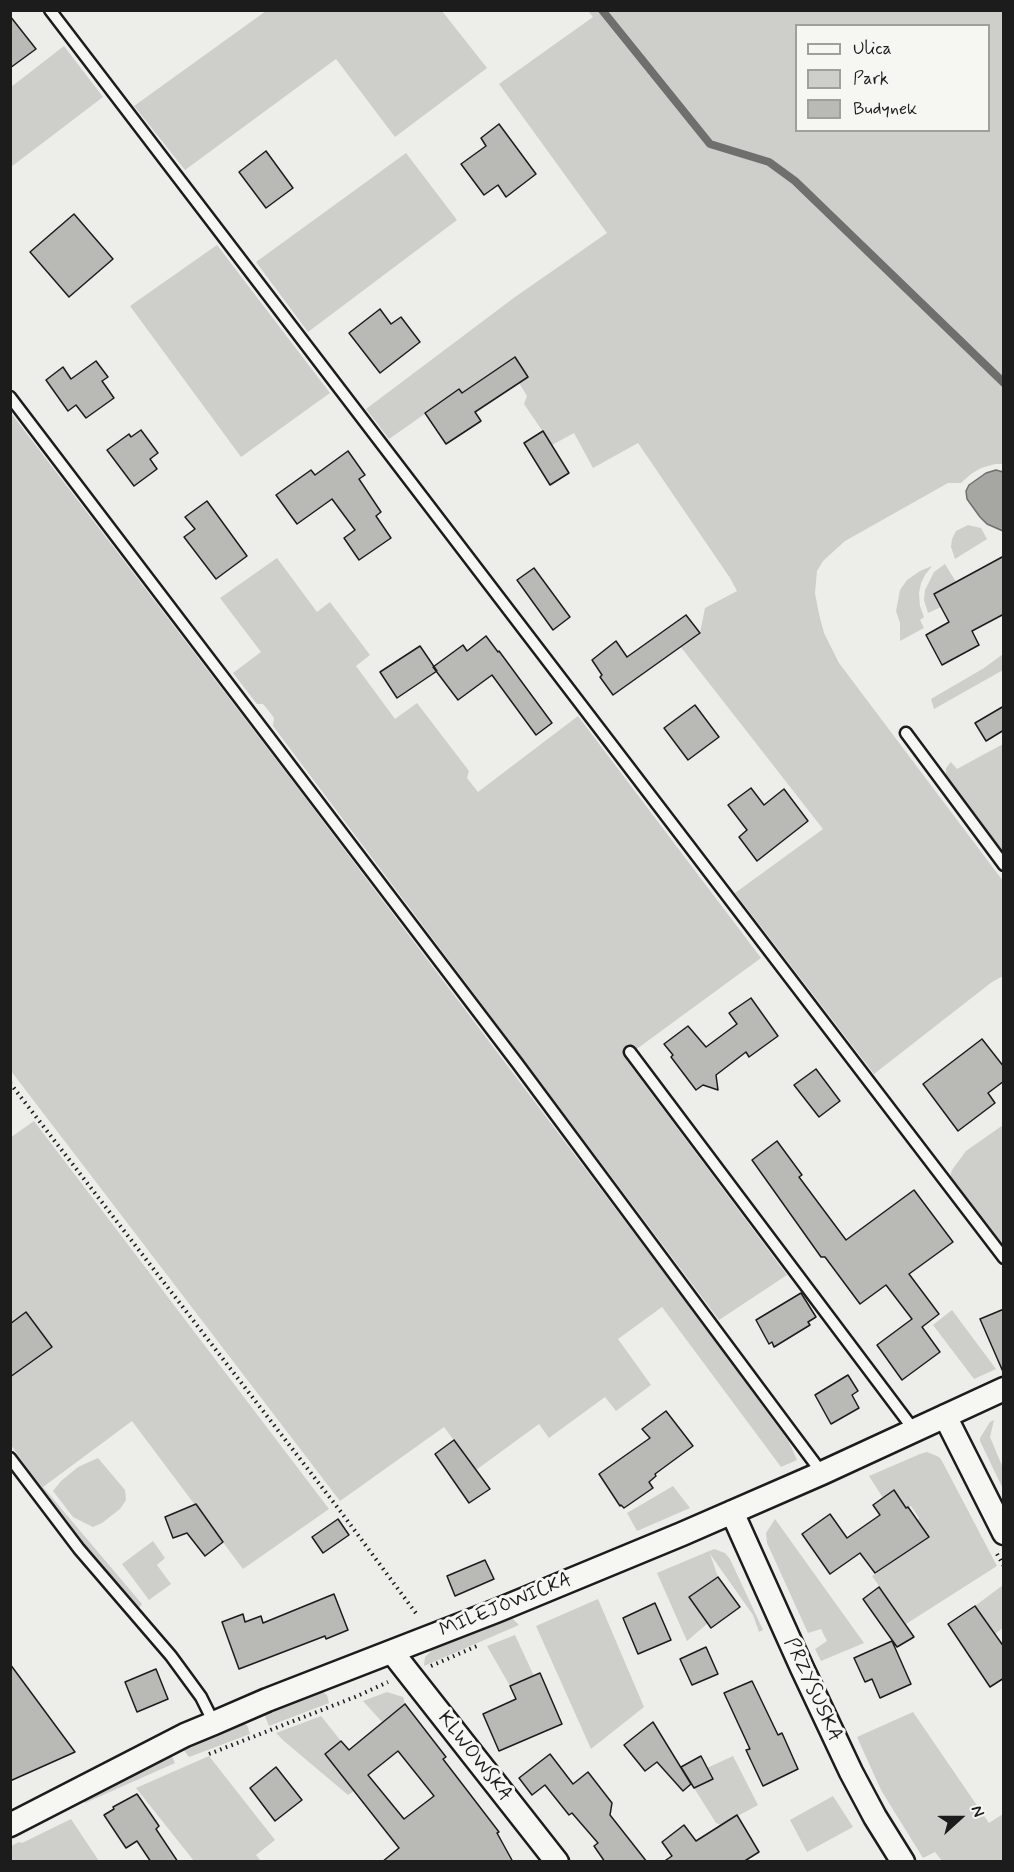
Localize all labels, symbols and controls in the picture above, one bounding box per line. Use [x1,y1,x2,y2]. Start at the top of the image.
legend [795,24,990,132]
text: Ulica [853,37,892,61]
text: Park [853,67,889,91]
text: Budynek [853,97,917,121]
street label: MILEJOWICKA [436,1569,576,1643]
street label: PRZYSUSKA [778,1634,846,1746]
street label: KLWOWSKA [431,1707,517,1807]
north arrow [930,1788,990,1848]
text: N [966,1803,989,1820]

